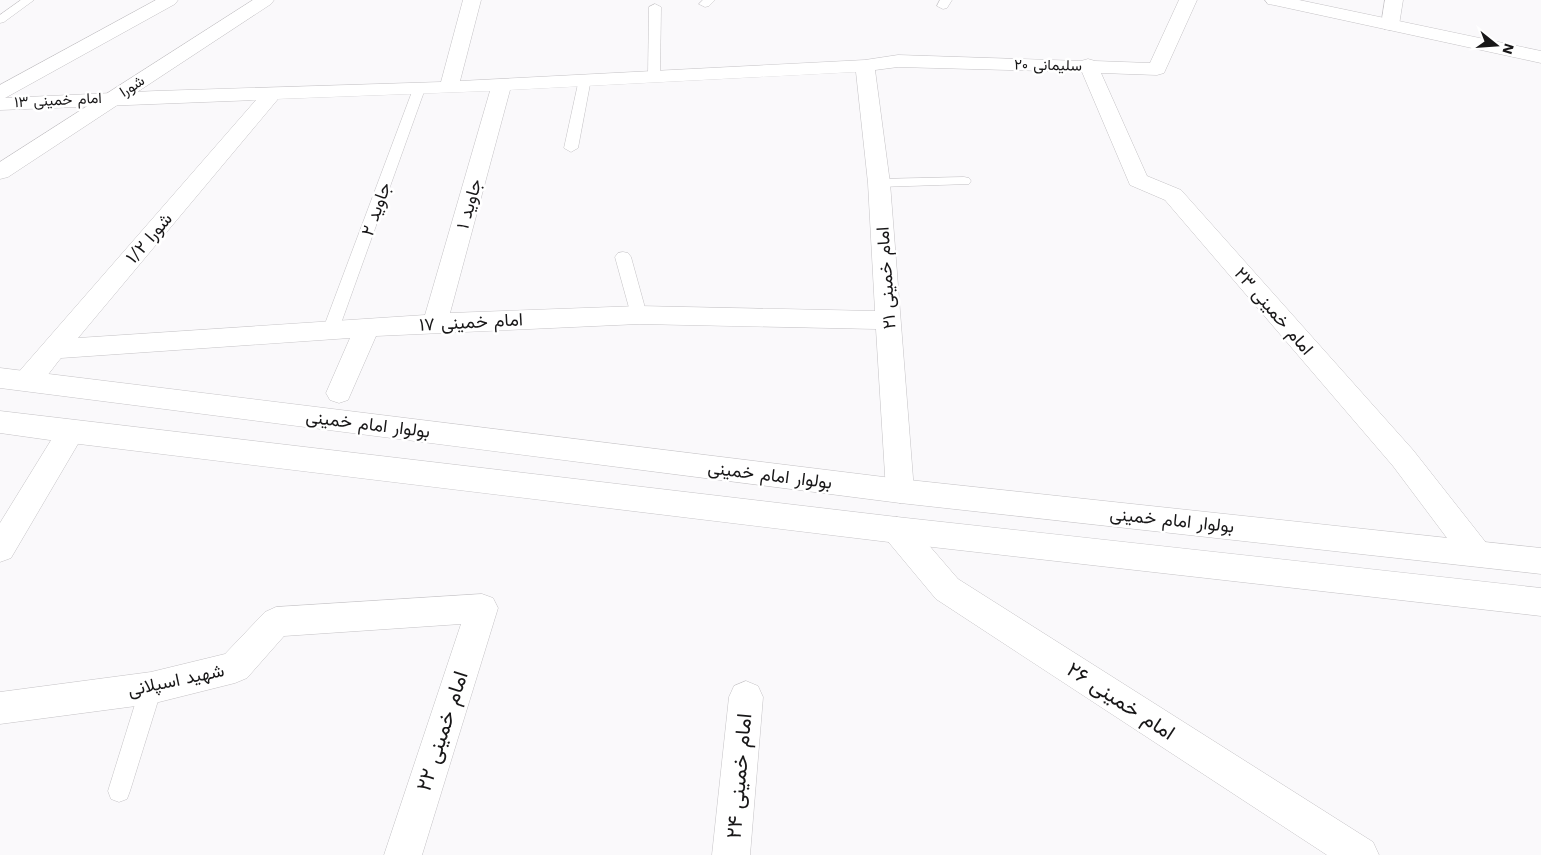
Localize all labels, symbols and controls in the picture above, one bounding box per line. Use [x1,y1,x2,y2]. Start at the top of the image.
north arrow [1471,20,1521,70]
text: N [1499,42,1518,56]
street label: سلیمانی ۲۰ [1014,55,1082,76]
street label: شورا [116,71,148,101]
street label: امام خمینی ۱۳ [14,89,102,112]
street label: جاوید ۱ [451,176,487,232]
street label: جاوید ۲ [356,179,396,239]
street label: شورا ۱/۲ [121,208,177,268]
street label: امام خمینی ۲۱ [871,226,902,330]
street label: امام خمینی ۲۳ [1229,262,1318,360]
street label: امام خمینی ۱۷ [419,308,524,337]
street label: بولوار امام خمینی [305,405,431,444]
street label: بولوار امام خمینی [707,456,833,495]
street label: بولوار امام خمینی [1109,503,1235,538]
street label: امام خمینی ۲۶ [1061,656,1180,747]
street label: شهید اسپلانی [126,659,226,702]
street label: امام خمینی ۲۲ [410,668,475,795]
street label: امام خمینی ۲۴ [721,712,758,840]

